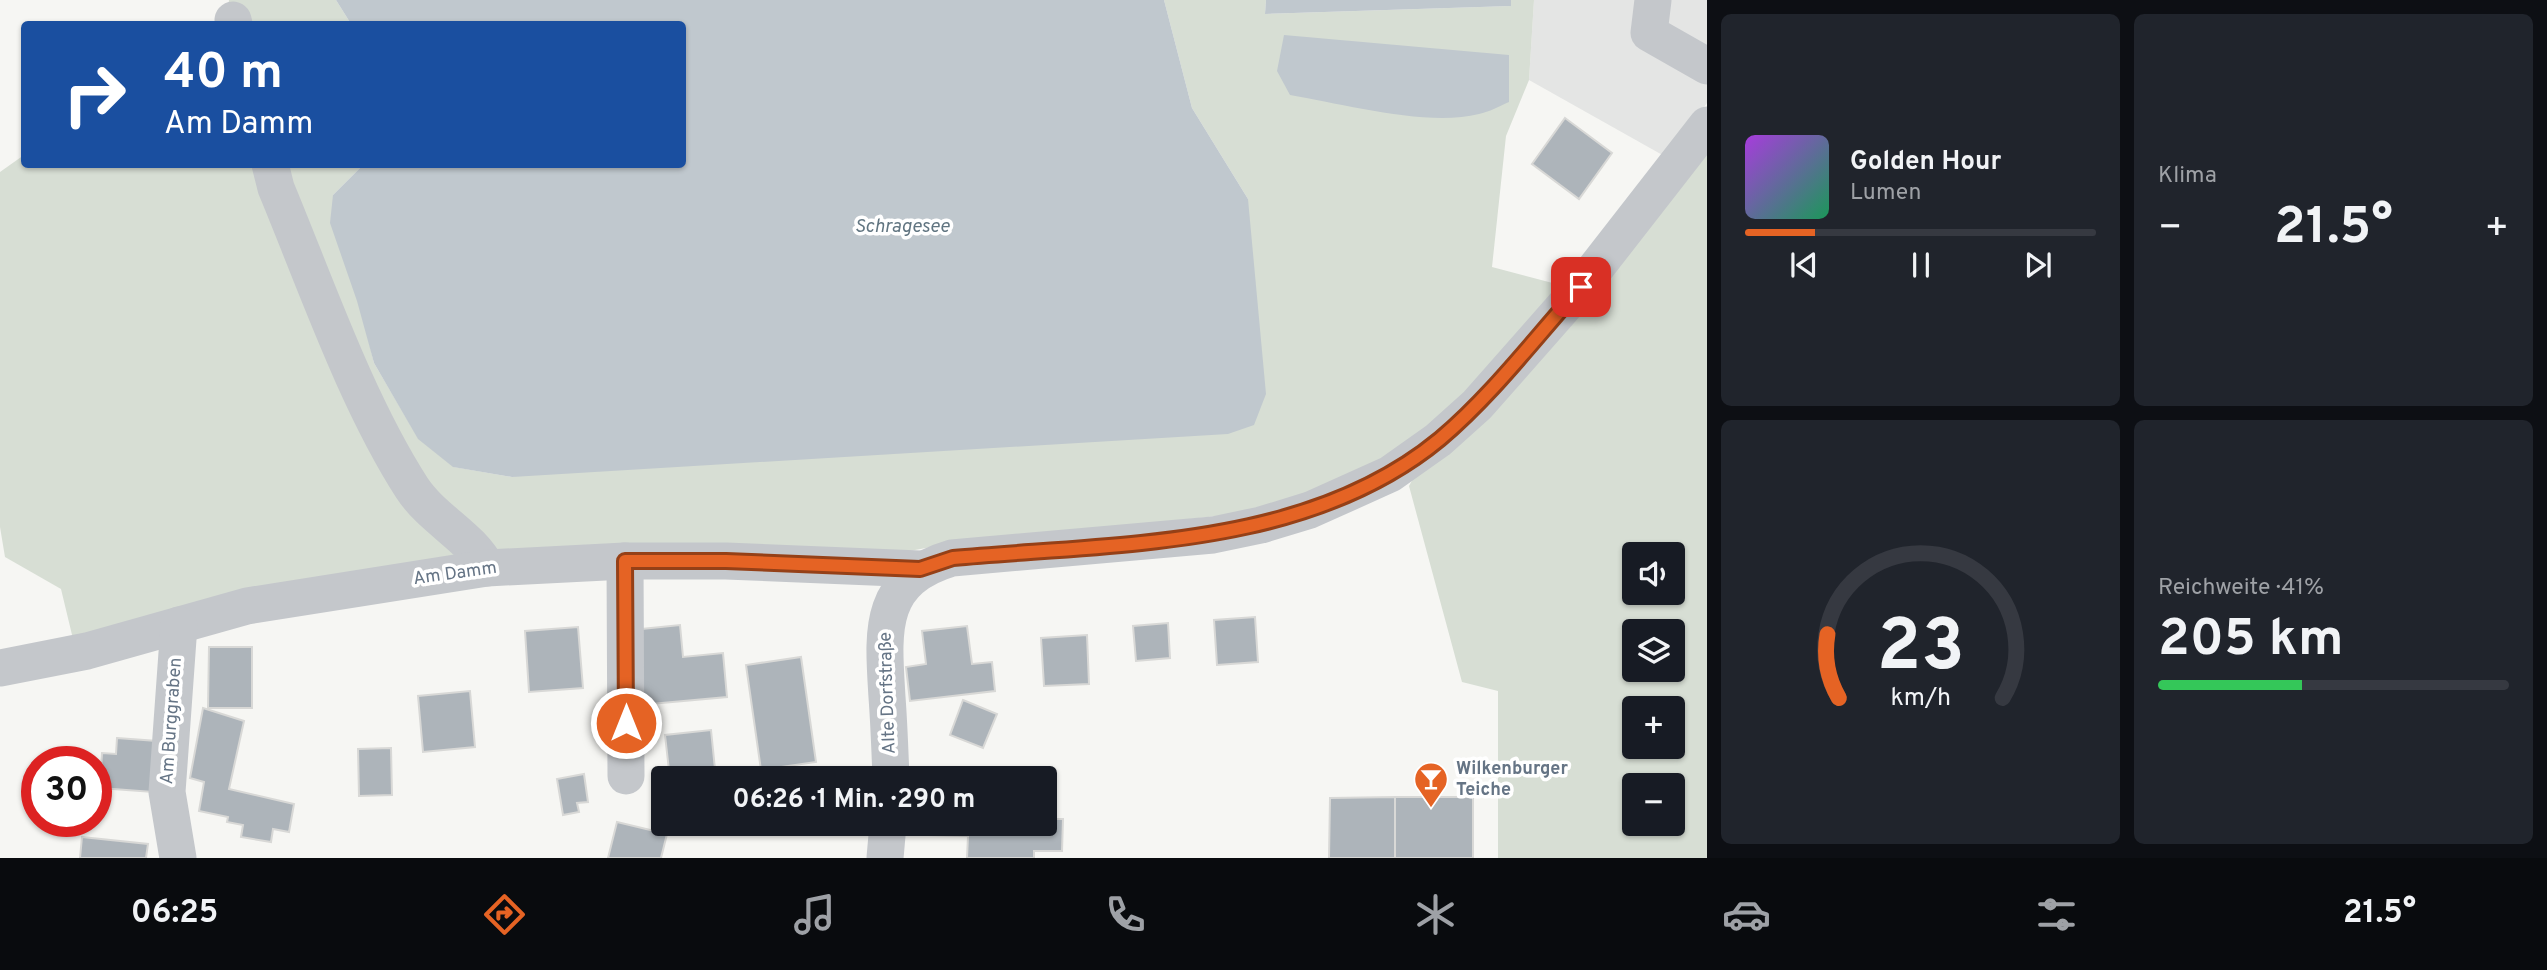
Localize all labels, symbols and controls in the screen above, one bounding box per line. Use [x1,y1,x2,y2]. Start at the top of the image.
text: 40 m [164,44,283,106]
icon: right [49,49,140,140]
text: Am Damm [164,105,313,145]
text: Golden Hour [1850,146,2001,179]
text: Klima [2158,162,2217,191]
text: Lumen [1850,179,1921,208]
text: 21.5° [2274,196,2393,262]
text: − [2158,205,2183,254]
text: + [2484,205,2509,254]
water label: Schragesee [855,215,950,239]
icon: previous [1785,246,1823,284]
icon: pause [1902,246,1940,284]
icon: next [2019,246,2057,284]
pin [1551,257,1611,317]
icon: arrive [1562,268,1600,306]
map controls [1622,542,1685,836]
button: sound [1622,542,1685,605]
street label: Am Damm [412,557,498,591]
text: Reichweite · 41% [2158,574,2324,603]
text: 23 [1876,604,1965,696]
text: 205 km [2158,608,2343,674]
button: layers [1622,619,1685,682]
street label: Alte Dorfstraße [874,631,902,755]
street label: Am Burggraben [156,657,188,785]
text: km/h [1890,683,1951,715]
position arrow [589,686,663,760]
button: + [1622,696,1685,759]
speed limit sign: 30 [21,746,112,837]
place label: Wilkenburger Teiche [1456,758,1568,802]
bar icon: Wilkenburger Teiche [1412,760,1450,809]
button: − [1622,773,1685,836]
text: 06:26 · 1 Min. · 290 m [733,784,975,817]
icon: directions [480,890,529,939]
icon: music [790,890,839,939]
icon: phone [1101,890,1150,939]
icon: climate [1411,890,1460,939]
icon: car [1722,890,1771,939]
icon: filters [2032,890,2081,939]
text: 06:25 [131,894,218,934]
text: 21.5° [2343,894,2416,934]

